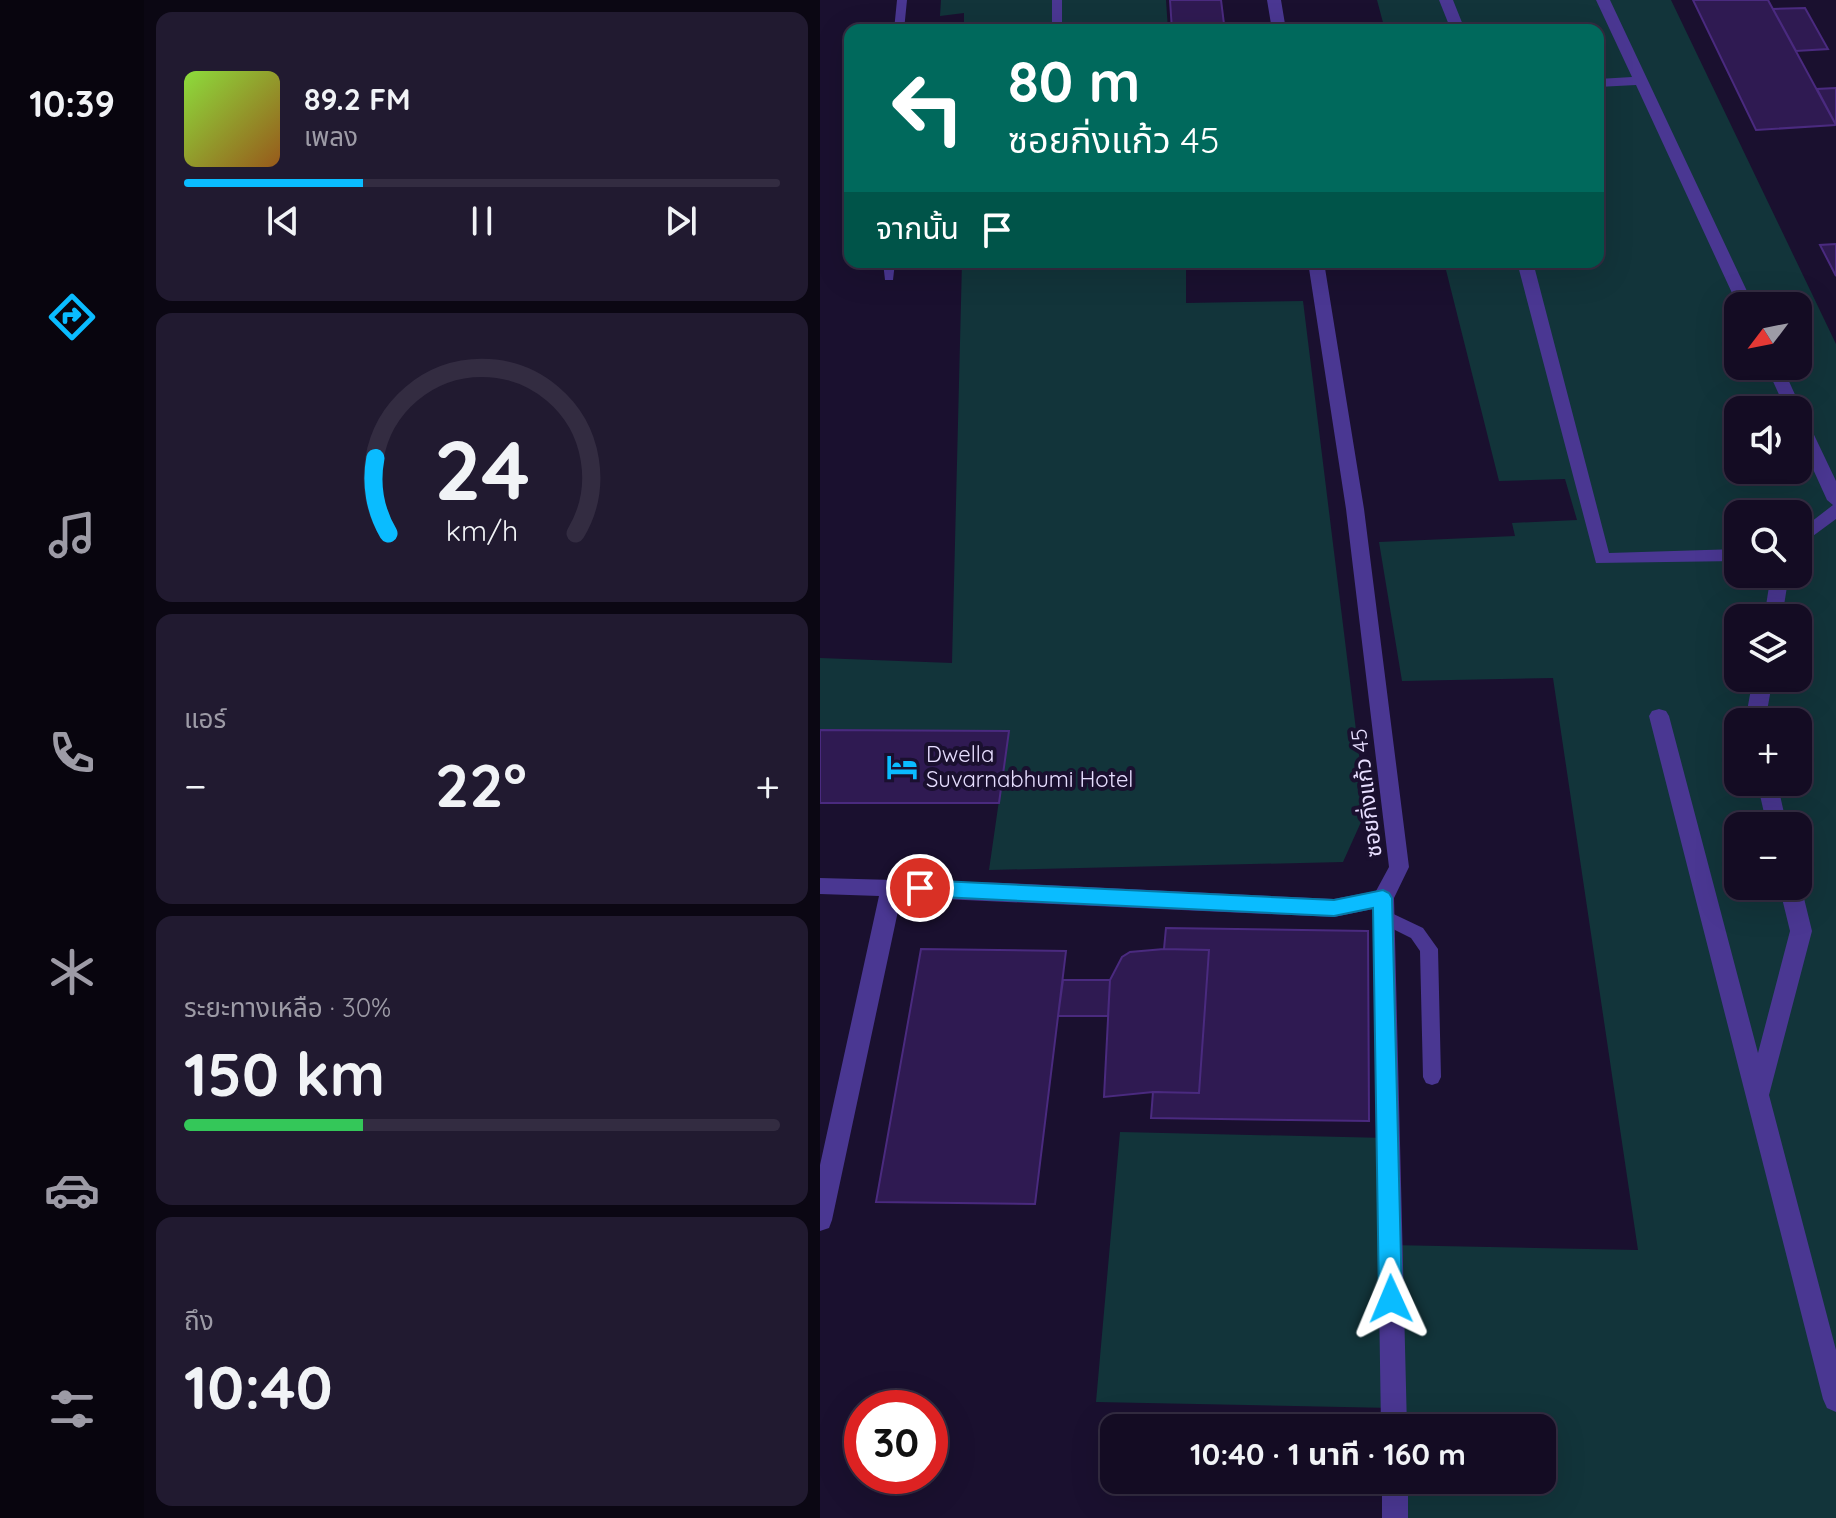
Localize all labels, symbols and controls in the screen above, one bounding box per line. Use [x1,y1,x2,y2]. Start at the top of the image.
text: 80 m [1008,46,1140,116]
icon: left [876,56,980,160]
text: 89.2 FM [304,80,411,118]
text: 10:39 [29,81,115,126]
text: ซอยกิ่งแก้ว 45 [1008,117,1219,162]
text: เพลง [304,120,358,153]
icon: previous [261,199,305,243]
icon: pause [460,199,504,243]
icon: next [659,199,703,243]
icon: arrive [975,208,1019,252]
text: จากนั้น [876,209,959,247]
icon: directions [44,289,100,345]
north arrow [1724,292,1812,380]
map controls [1724,292,1812,900]
button: sound [1724,396,1812,484]
text: 24 [434,416,530,520]
button: search [1724,500,1812,588]
icon: music [44,507,100,563]
text: km/h [446,512,518,548]
button: layers [1724,604,1812,692]
text: แอร์ [184,702,226,735]
button: + [1724,708,1812,796]
icon: phone [44,725,100,781]
street label: ซอยกิ่งแก้ว 45 [1344,727,1388,859]
place label: Dwella Suvarnabhumi Hotel [926,740,1133,793]
text: 22° [435,747,527,822]
hotel icon: Dwella Suvarnabhumi Hotel [885,750,919,784]
text: − [184,758,207,813]
text: + [755,758,780,813]
button: − [1724,812,1812,900]
pin [886,854,954,922]
icon: arrive [898,866,942,910]
icon: climate [44,944,100,1000]
text: ระยะทางเหลือ · 30% [184,991,391,1024]
text: 150 km [184,1036,385,1111]
icon: car [44,1162,100,1218]
position arrow [1349,1257,1433,1341]
text: ถึง [184,1304,214,1337]
text: 10:40 [184,1349,333,1424]
icon: filters [44,1381,100,1437]
speed limit sign: 30 [844,1390,948,1494]
text: 10:40 · 1 นาที · 160 m [1190,1435,1466,1473]

